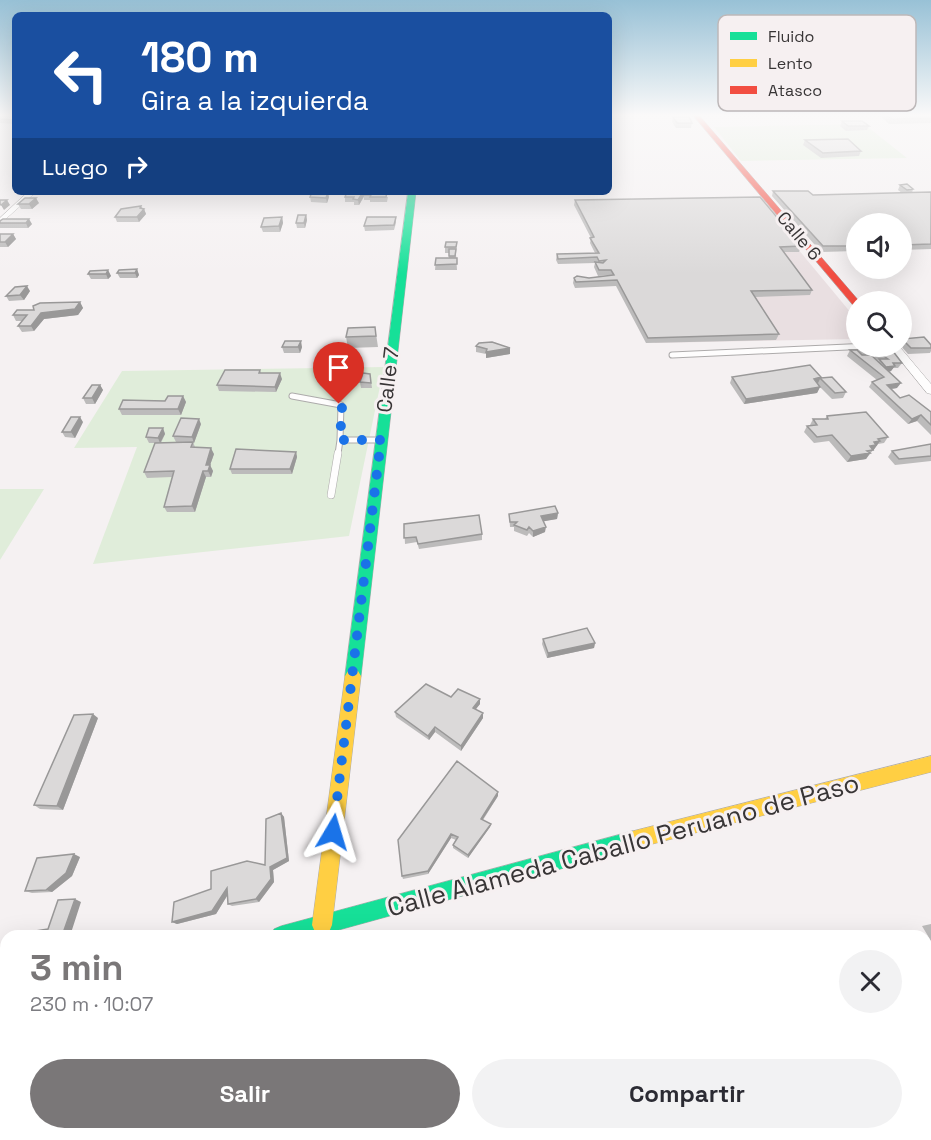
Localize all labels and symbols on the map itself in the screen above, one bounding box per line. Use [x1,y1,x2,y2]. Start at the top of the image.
legend [718,15,916,111]
text: Fluido [768,26,814,47]
text: Lento [768,53,813,74]
text: Atasco [768,80,822,101]
street label: Calle 6 [772,206,827,265]
pin [313,342,364,404]
street label: Calle 7 [370,346,405,414]
street label: Calle Alameda Caballo Peruano de Paso [383,765,863,925]
position arrow [301,800,365,864]

